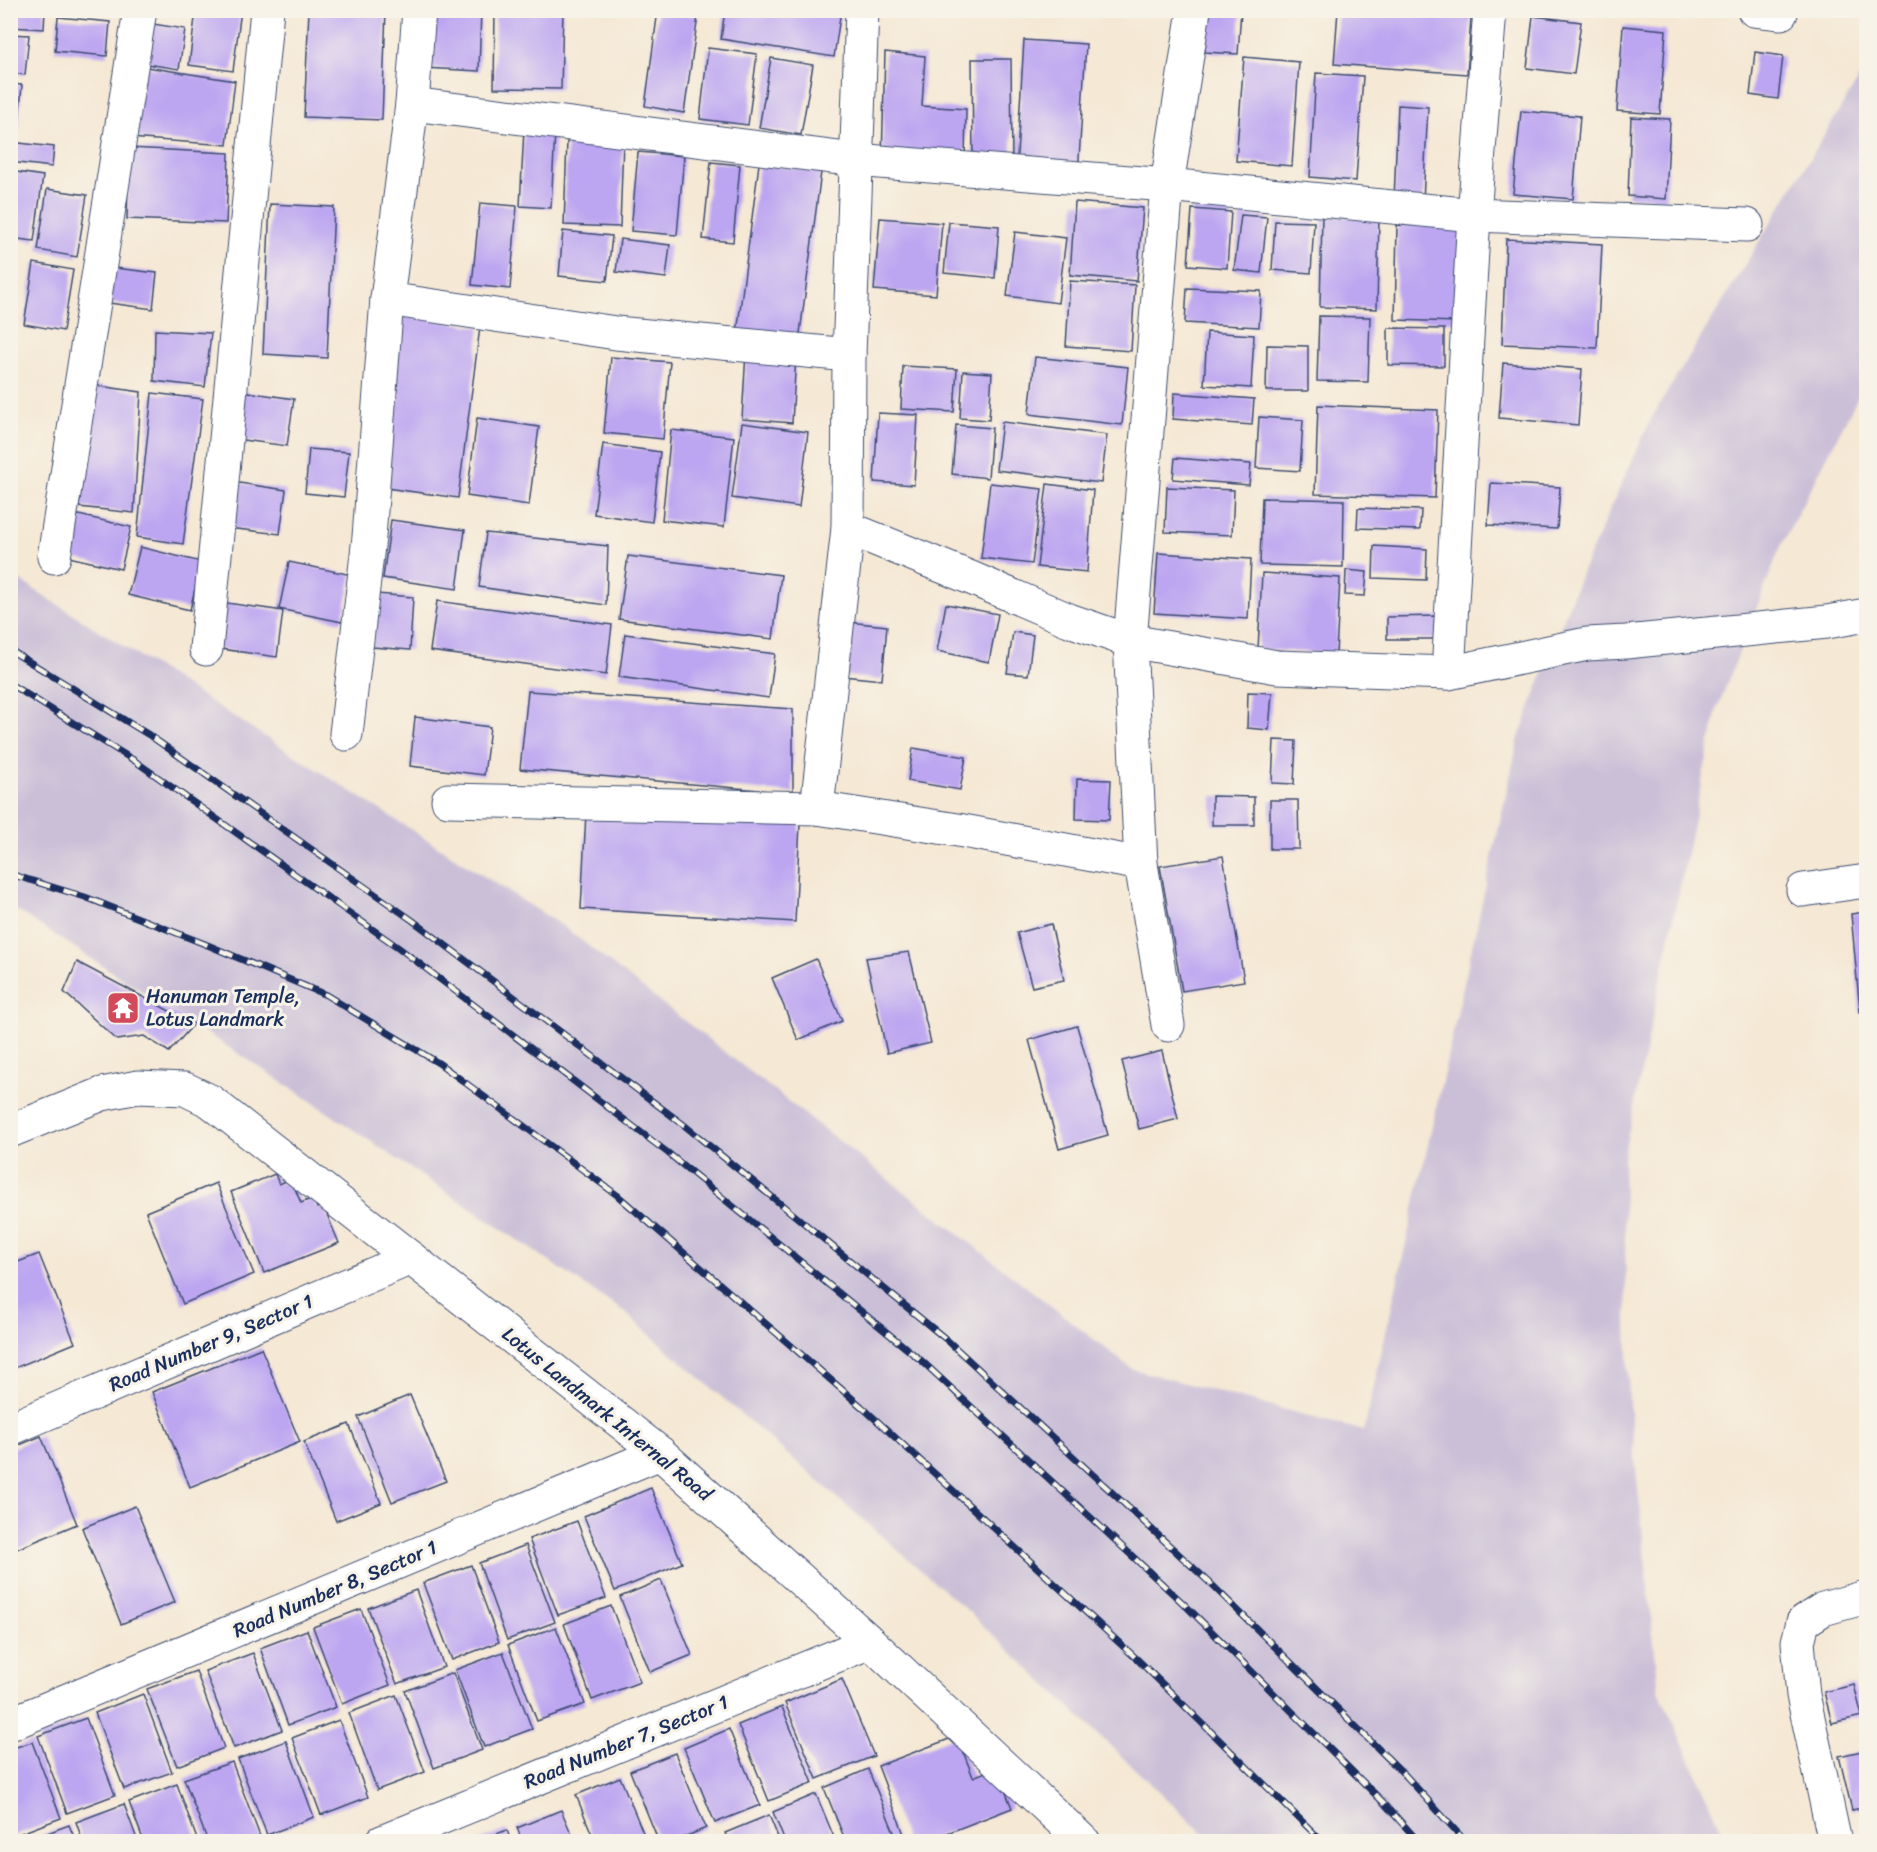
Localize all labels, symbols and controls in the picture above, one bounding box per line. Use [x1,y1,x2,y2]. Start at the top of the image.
place label: Hanuman Temple, Lotus Landmark [146,979,300,1037]
temple icon: Hanuman Temple, Lotus Landmark [105,990,141,1026]
street label: Road Number 9, Sector 1 [103,1284,319,1402]
street label: Lotus Landmark Internal Road [494,1318,721,1511]
street label: Road Number 8, Sector 1 [227,1530,443,1648]
street label: Road Number 7, Sector 1 [518,1685,734,1799]

